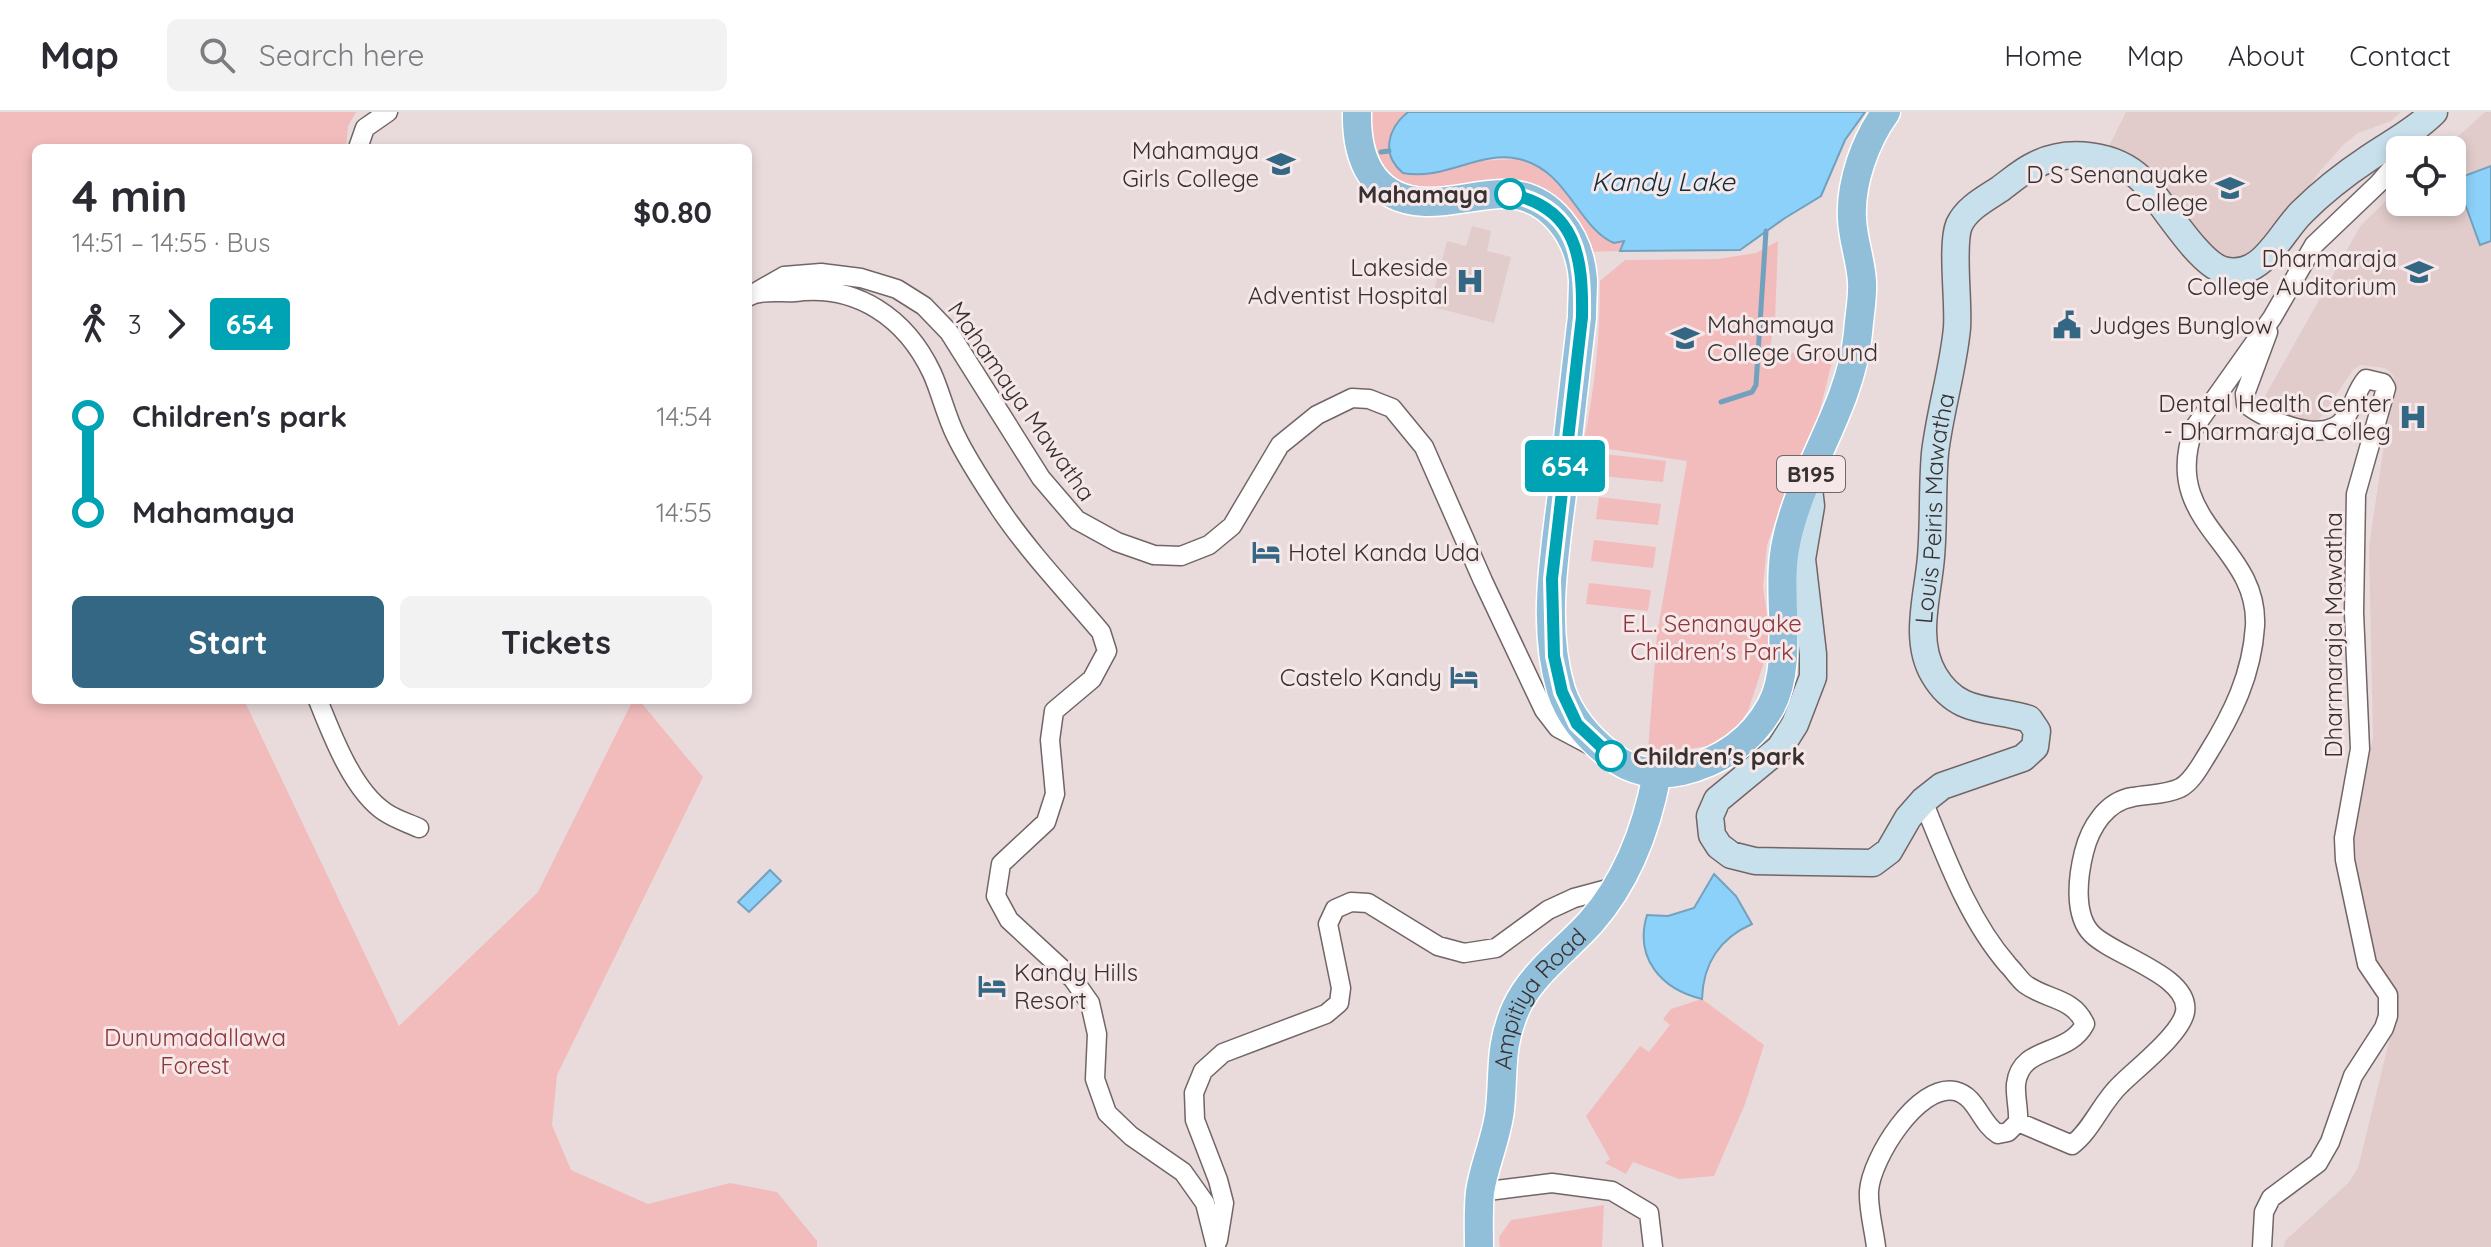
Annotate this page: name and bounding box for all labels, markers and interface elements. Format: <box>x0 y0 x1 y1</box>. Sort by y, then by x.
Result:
search box <box>167 19 727 91</box>
text: Map <box>40 31 119 79</box>
icon: search <box>195 33 239 77</box>
text: Search here <box>259 36 424 74</box>
text: Home <box>2004 38 2083 73</box>
text: Map <box>2127 38 2184 73</box>
text: About <box>2228 38 2305 73</box>
text: Contact <box>2349 38 2451 73</box>
place label: Mahamaya Girls College <box>1122 135 1259 193</box>
map controls <box>2386 136 2466 216</box>
button: locate <box>2386 136 2466 216</box>
school or university icon: Mahamaya Girls College <box>1266 149 1296 179</box>
place label: D S Senanayake College <box>2026 159 2208 217</box>
water label: Kandy Lake <box>1591 165 1736 198</box>
text: 4 min <box>72 168 187 223</box>
school or university icon: D S Senanayake College <box>2215 173 2245 203</box>
place label: Mahamaya <box>1358 179 1488 209</box>
marker: Mahamaya <box>1495 179 1525 209</box>
text: $0.80 <box>633 193 712 231</box>
text: 14:51 – 14:55 · Bus <box>72 226 270 259</box>
place label: Dharmaraja College Auditorium <box>2187 243 2397 301</box>
place label: Lakeside Adventist Hospital <box>1248 252 1448 310</box>
school or university icon: Dharmaraja College Auditorium <box>2404 257 2434 287</box>
hospital icon: Lakeside Adventist Hospital <box>1455 266 1485 296</box>
street label: Mahamaya Mawatha <box>942 295 1102 507</box>
icon: walk <box>72 302 116 346</box>
icon: forward <box>154 302 198 346</box>
text: 654 <box>226 306 274 341</box>
text: 3 <box>128 308 142 341</box>
place label: Mahamaya College Ground <box>1707 309 1878 367</box>
public building icon: Judges Bunglow <box>2052 310 2082 340</box>
place label: Judges Bunglow <box>2089 310 2273 340</box>
school or university icon: Mahamaya College Ground <box>1670 323 1700 353</box>
place label: Dental Health Center - Dharmaraja Colleg <box>2158 388 2391 446</box>
street label: Louis Peiris Mawatha <box>1908 390 1961 625</box>
text: Children's park <box>132 397 347 435</box>
text: 14:54 <box>656 400 712 433</box>
hospital icon: Dental Health Center - Dharmaraja Colleg <box>2398 402 2428 432</box>
line badge: 654 <box>1519 440 1611 492</box>
text: 654 <box>1541 448 1589 483</box>
road number: B195 <box>1777 456 1845 492</box>
text: Mahamaya <box>132 493 295 531</box>
text: 14:55 <box>656 496 712 529</box>
street label: Dharmaraja Mawatha <box>2318 512 2348 758</box>
hotel icon: Hotel Kanda Uda <box>1251 537 1281 567</box>
place label: Hotel Kanda Uda <box>1288 537 1480 567</box>
button: Start <box>72 596 384 688</box>
button: Tickets <box>400 596 712 688</box>
park label: E.L. Senanayake Children's Park <box>1622 608 1802 666</box>
place label: Castelo Kandy <box>1280 662 1442 692</box>
hotel icon: Castelo Kandy <box>1449 662 1479 692</box>
marker: Children's park <box>1596 741 1626 771</box>
place label: Children's park <box>1633 741 1805 771</box>
street label: Ampitiya Road <box>1487 921 1592 1071</box>
place label: Kandy Hills Resort <box>1014 957 1138 1015</box>
hotel icon: Kandy Hills Resort <box>977 971 1007 1001</box>
park label: Dunumadallawa Forest <box>104 1022 286 1080</box>

